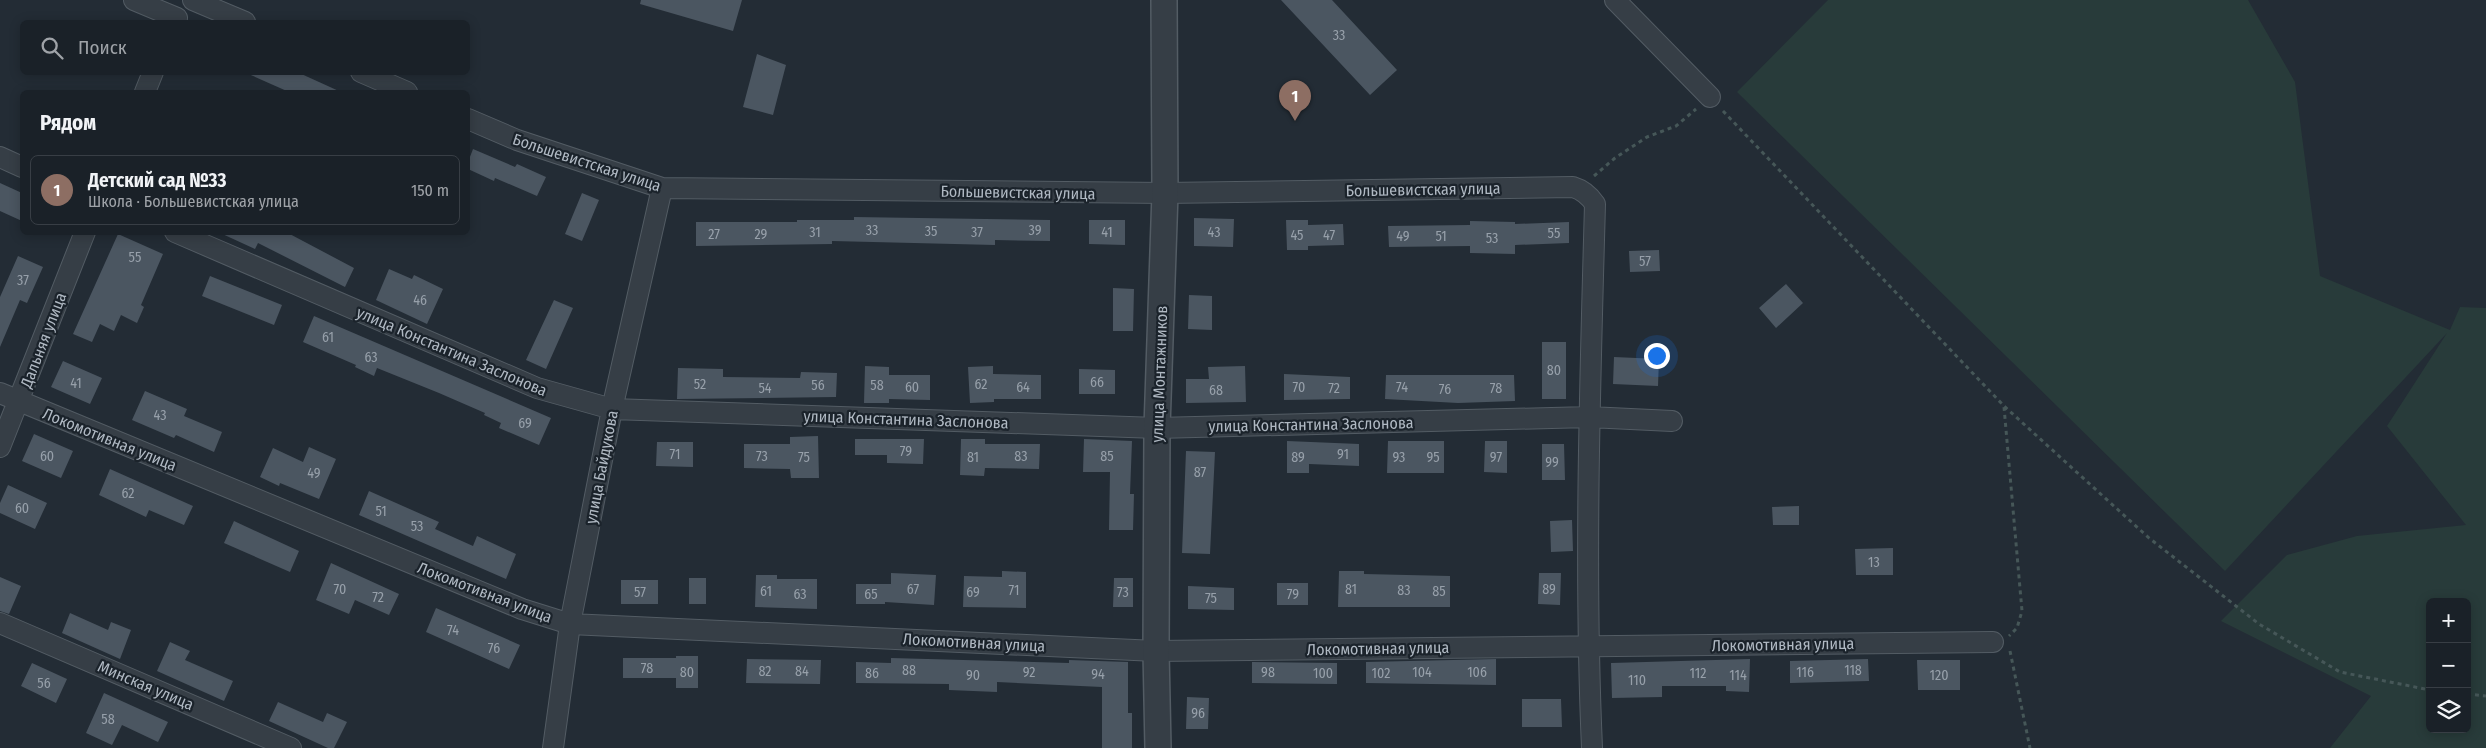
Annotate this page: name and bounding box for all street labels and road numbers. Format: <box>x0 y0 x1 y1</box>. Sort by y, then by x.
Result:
street label: Большевистская улица <box>510 129 664 195</box>
street label: Большевистская улица <box>1345 179 1501 200</box>
street label: Большевистская улица <box>940 182 1096 203</box>
street label: Дальняя улица <box>16 290 70 391</box>
street label: улица Константина Заслонова <box>354 303 550 400</box>
street label: улица Монтажников <box>1148 305 1171 443</box>
street label: Локомотивная улица <box>40 404 180 475</box>
street label: улица Константина Заслонова <box>803 406 1009 433</box>
street label: улица Байдукова <box>581 409 622 526</box>
street label: улица Константина Заслонова <box>1208 413 1414 436</box>
street label: Локомотивная улица <box>415 558 555 627</box>
street label: Локомотивная улица <box>902 629 1046 656</box>
street label: Локомотивная улица <box>1712 634 1855 655</box>
street label: Локомотивная улица <box>1307 638 1450 659</box>
street label: Минская улица <box>95 657 197 714</box>

